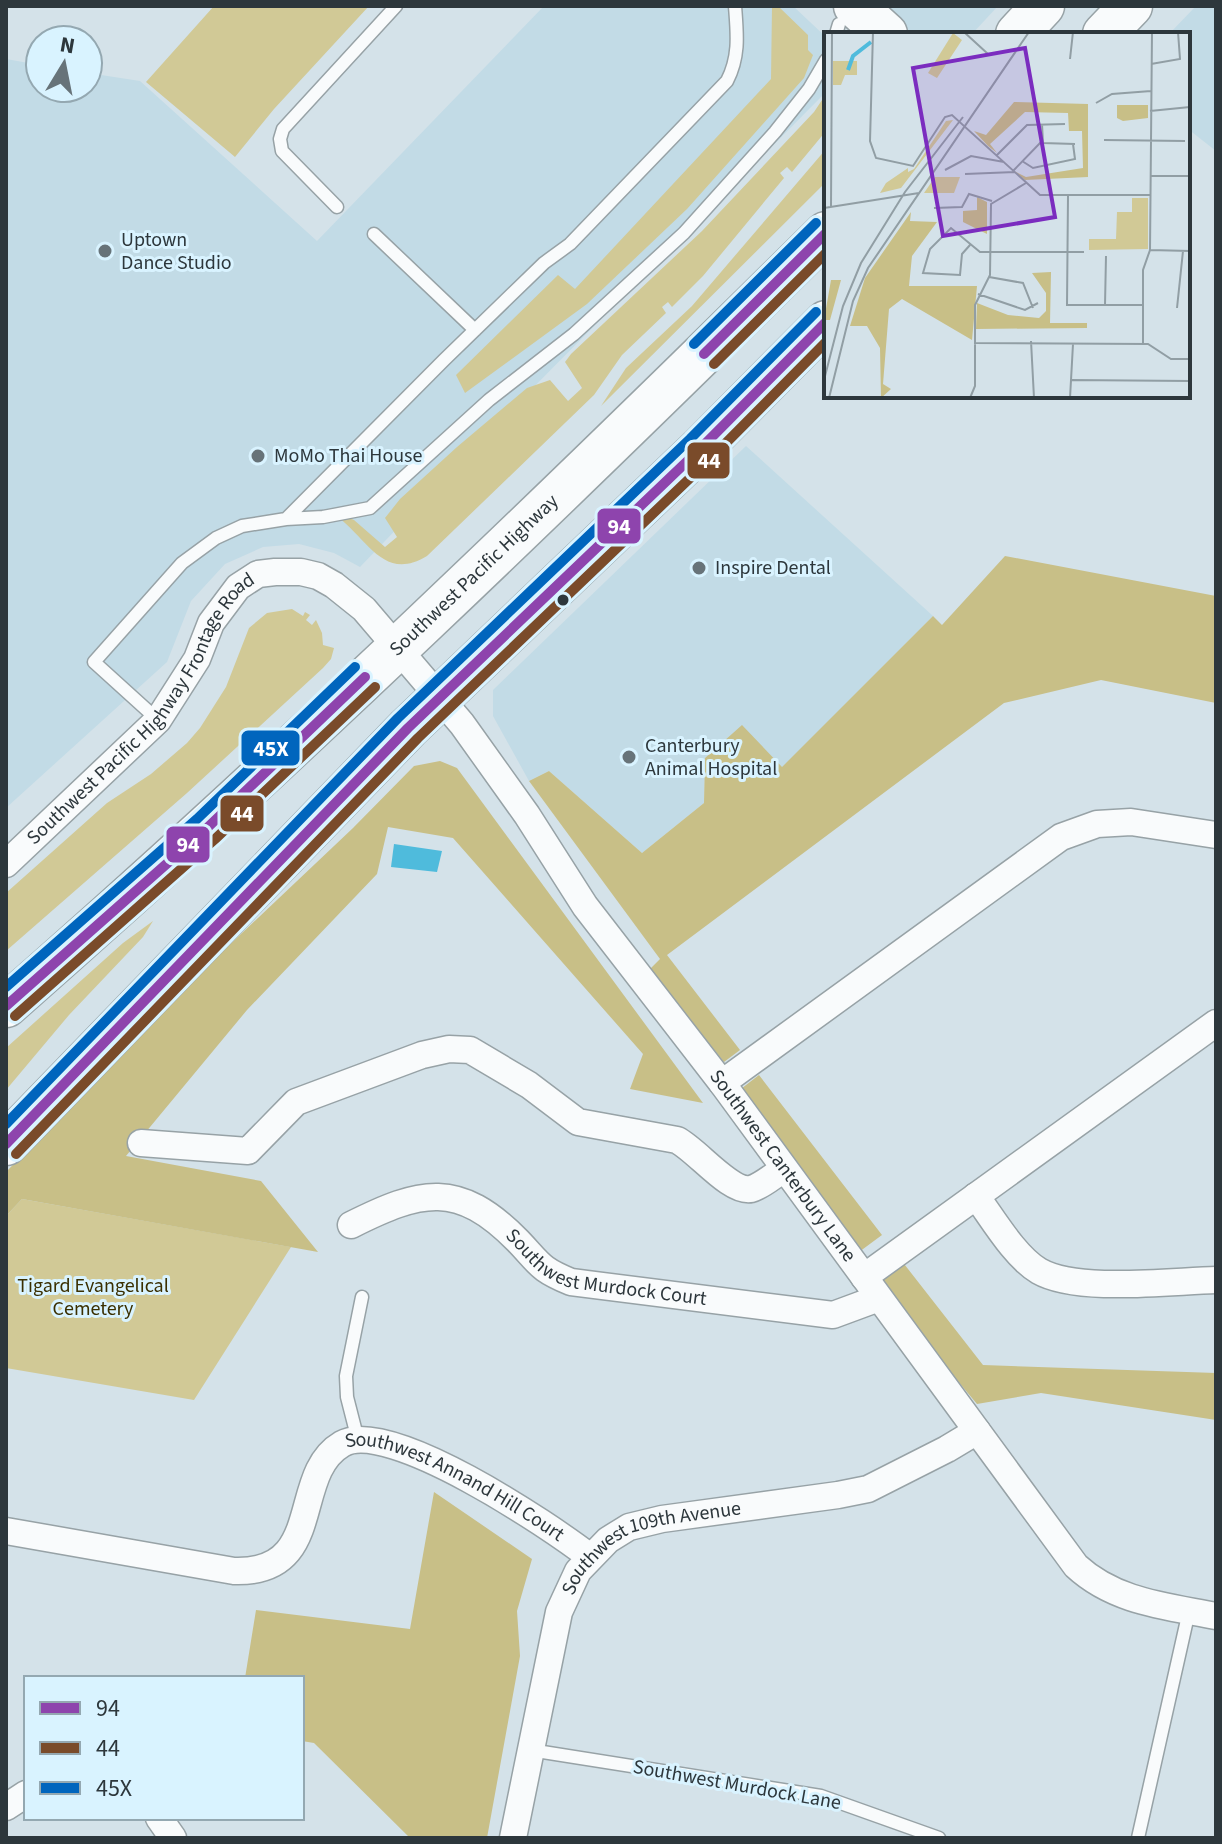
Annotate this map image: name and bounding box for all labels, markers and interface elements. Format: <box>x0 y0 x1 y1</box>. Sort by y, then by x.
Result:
north arrow <box>24 24 104 104</box>
text: N <box>57 28 77 62</box>
inset map <box>824 32 1190 398</box>
place label: Uptown Dance Studio <box>121 226 232 277</box>
marker: Uptown Dance Studio <box>96 242 114 260</box>
line badge: 44 <box>686 441 731 480</box>
place label: MoMo Thai House <box>274 442 422 470</box>
text: 44 <box>697 445 721 477</box>
marker: MoMo Thai House <box>249 447 267 465</box>
street label: Southwest Pacific Highway <box>383 487 565 663</box>
line badge: 94 <box>596 507 642 545</box>
text: 94 <box>607 511 631 543</box>
place label: Inspire Dental <box>715 554 831 582</box>
marker: Inspire Dental <box>690 559 708 577</box>
street label: Southwest Pacific Highway Frontage Road <box>21 566 260 851</box>
unlabelled marker <box>555 592 571 608</box>
line badge: 45X <box>240 729 301 767</box>
place label: Canterbury Animal Hospital <box>645 732 777 783</box>
text: 45X <box>253 733 289 765</box>
marker: Canterbury Animal Hospital <box>620 748 638 766</box>
line badge: 44 <box>219 794 265 833</box>
text: 44 <box>230 798 254 830</box>
line badge: 94 <box>165 825 211 864</box>
text: 94 <box>176 829 200 861</box>
street label: Southwest Canterbury Lane <box>703 1064 863 1268</box>
street label: Southwest Murdock Court <box>499 1222 709 1313</box>
park label: Tigard Evangelical Cemetery <box>17 1272 169 1323</box>
street label: Southwest Annand Hill Court <box>342 1426 570 1548</box>
street label: Southwest 109th Avenue <box>555 1494 743 1600</box>
legend <box>24 1676 304 1820</box>
text: 94 <box>96 1691 120 1726</box>
text: 44 <box>96 1731 120 1766</box>
street label: Southwest Murdock Lane <box>631 1753 843 1817</box>
text: 45X <box>96 1771 132 1806</box>

